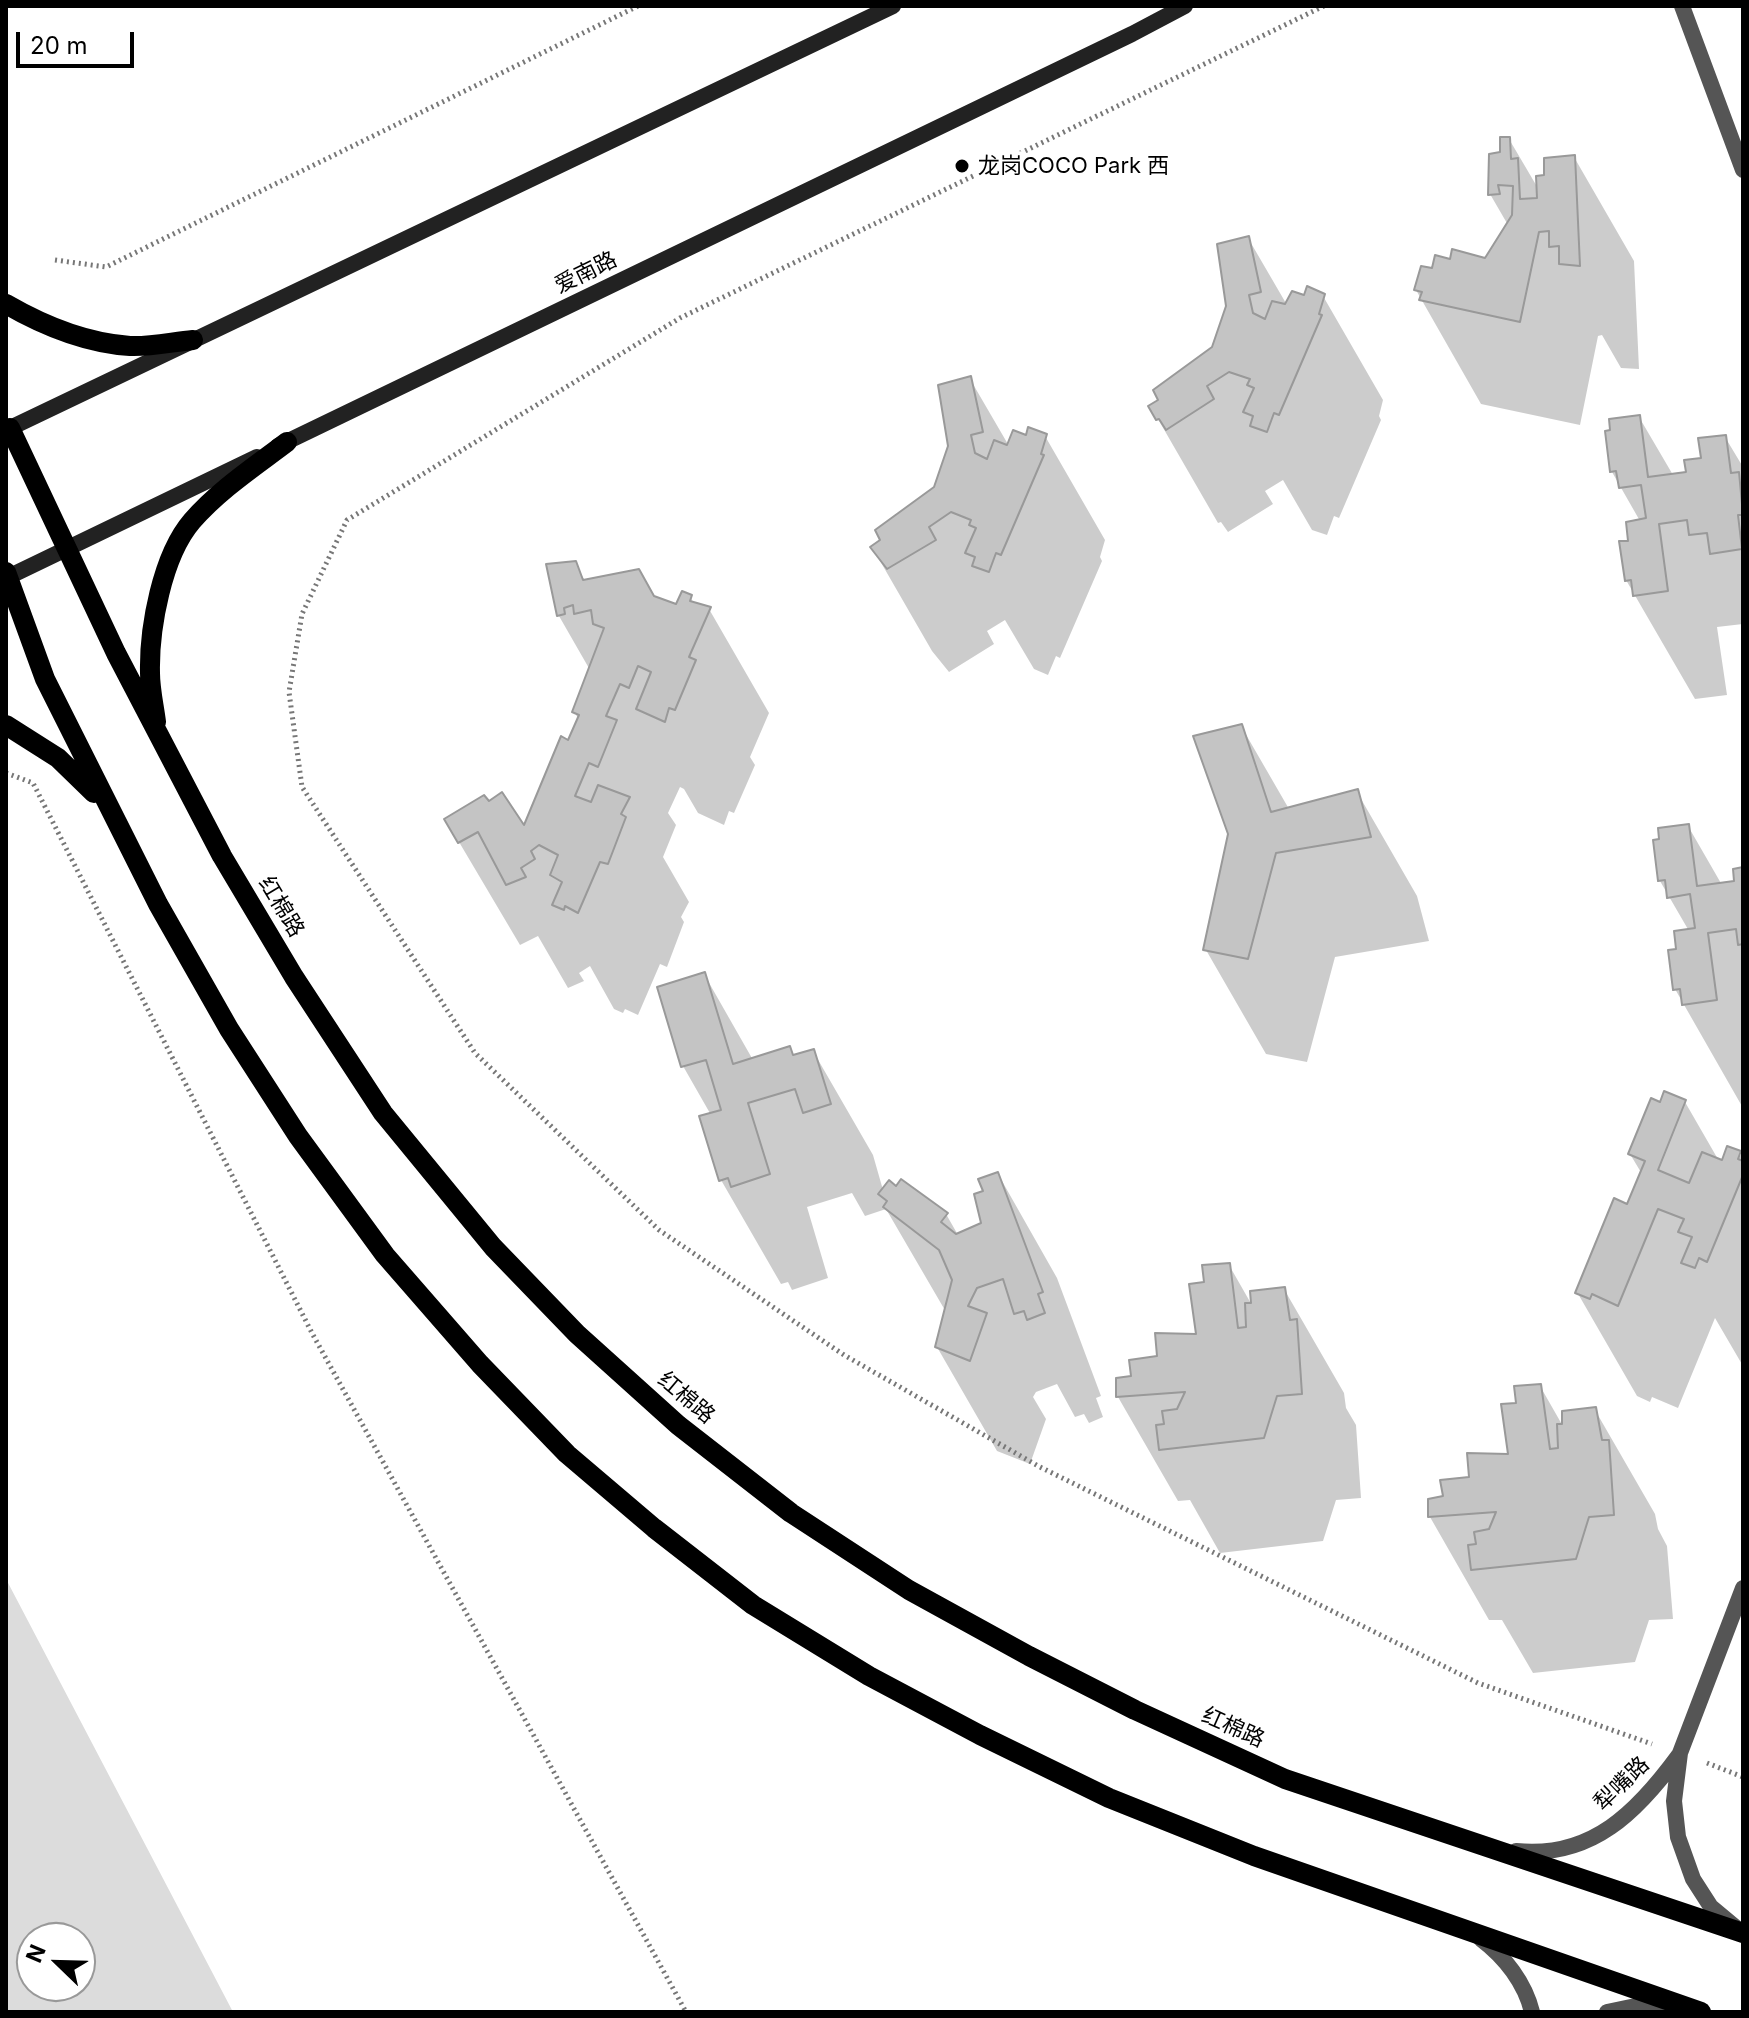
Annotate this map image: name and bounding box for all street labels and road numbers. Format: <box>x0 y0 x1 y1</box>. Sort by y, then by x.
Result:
street label: 爱南路 <box>551 247 621 299</box>
street label: 红棉路 <box>253 872 309 942</box>
street label: 红棉路 <box>652 1367 720 1429</box>
street label: 红棉路 <box>1197 1703 1269 1753</box>
street label: 犁嘴路 <box>1589 1752 1655 1816</box>

